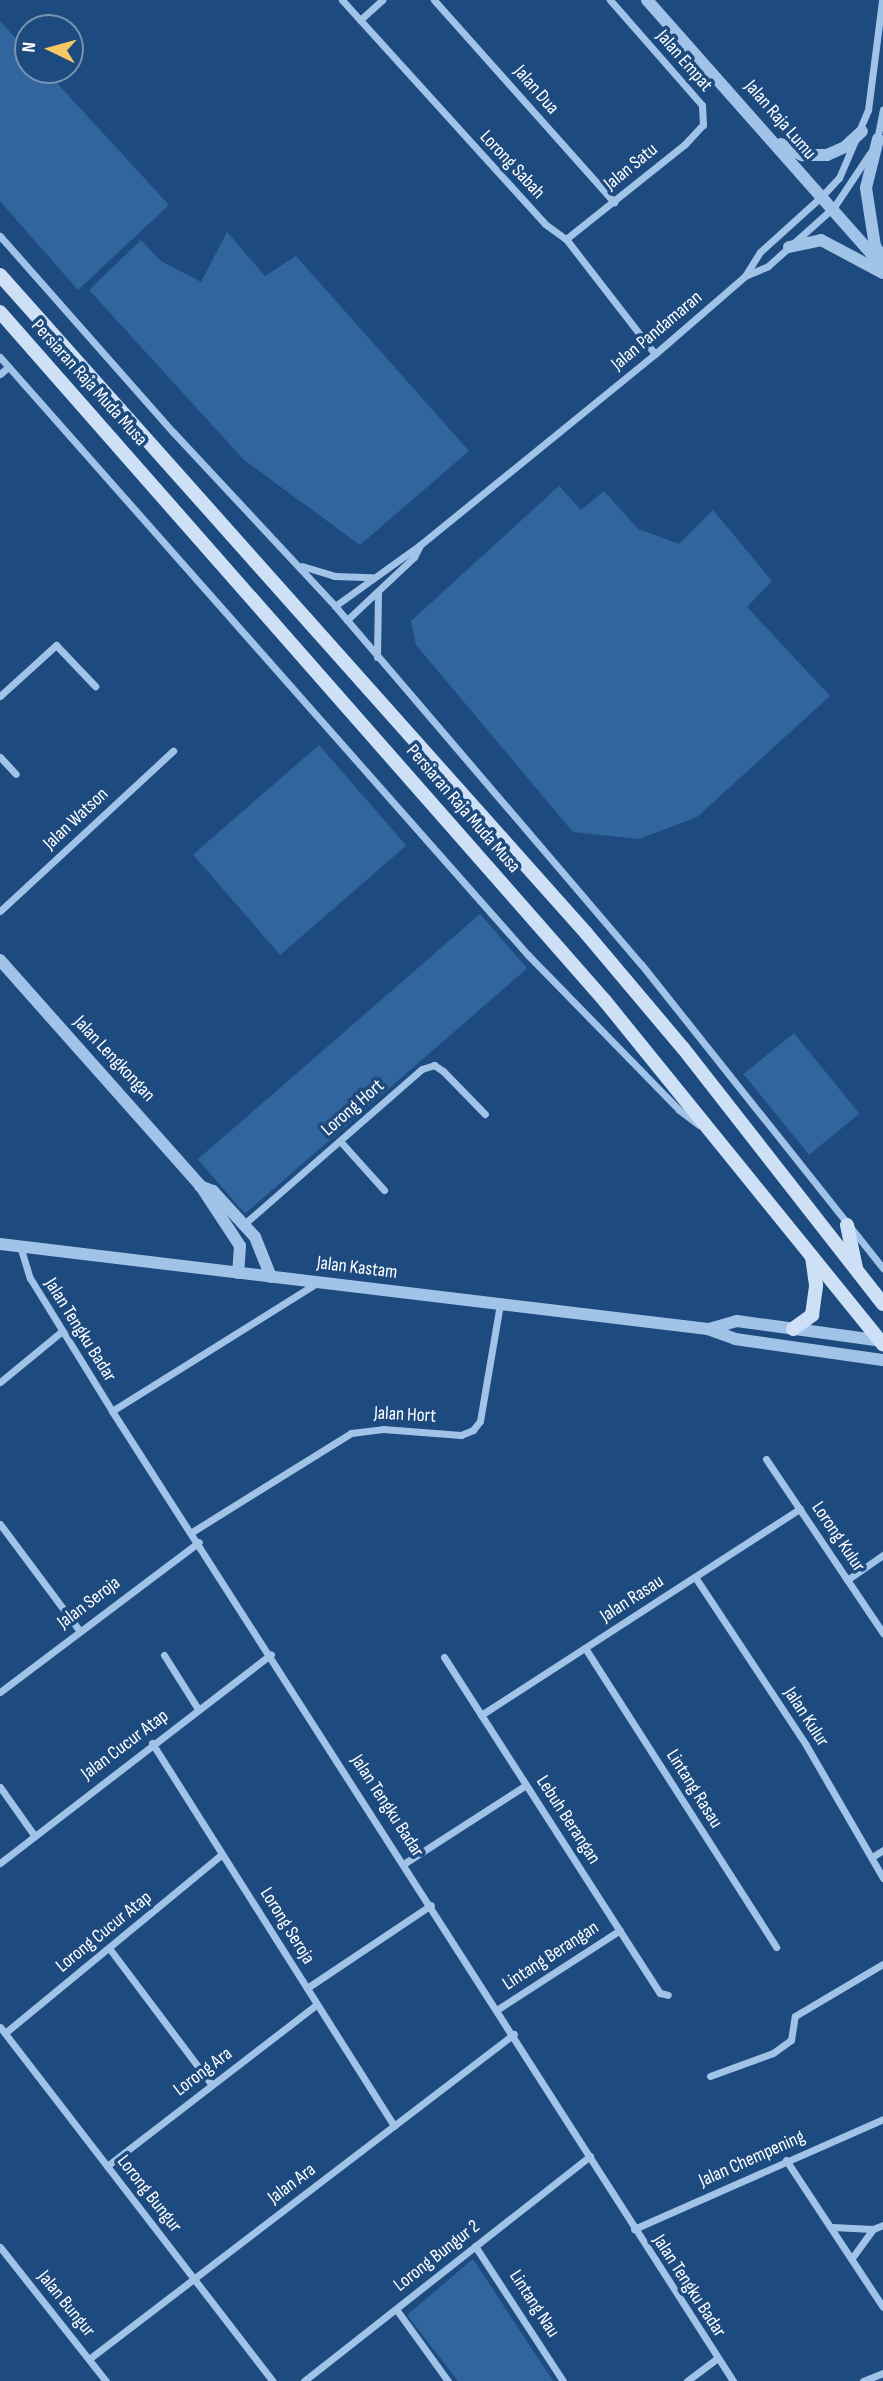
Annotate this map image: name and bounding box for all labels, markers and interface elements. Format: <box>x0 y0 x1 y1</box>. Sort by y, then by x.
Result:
north arrow <box>14 14 84 84</box>
street label: Jalan Empat <box>651 26 717 96</box>
text: N <box>18 41 41 53</box>
street label: Jalan Dua <box>508 61 564 119</box>
street label: Jalan Raja Lumu <box>739 76 821 164</box>
street label: Lorong Sabah <box>475 126 549 204</box>
street label: Jalan Satu <box>600 139 662 195</box>
street label: Jalan Pandamaran <box>607 286 707 376</box>
street label: Persiaran Raja Muda Musa <box>26 315 152 451</box>
street label: Persiaran Raja Muda Musa <box>401 740 525 878</box>
street label: Jalan Watson <box>39 783 113 855</box>
street label: Jalan Lengkongan <box>68 1011 160 1107</box>
street label: Lorong Hort <box>317 1075 389 1141</box>
street label: Jalan Kastam <box>315 1252 399 1284</box>
street label: Jalan Tengku Badar <box>39 1274 121 1386</box>
street label: Jalan Hort <box>373 1402 437 1428</box>
street label: Lorong Kulur <box>806 1498 870 1576</box>
street label: Jalan Rasau <box>596 1570 668 1628</box>
street label: Jalan Seroja <box>53 1572 125 1634</box>
street label: Jalan Kulur <box>778 1683 834 1751</box>
street label: Jalan Cucur Atap <box>77 1705 173 1785</box>
street label: Lintang Rasau <box>661 1745 727 1833</box>
street label: Jalan Tengku Badar <box>345 1750 429 1862</box>
street label: Lebuh Berangan <box>531 1771 605 1869</box>
street label: Lorong Seroja <box>255 1883 319 1969</box>
street label: Lorong Cucur Atap <box>52 1886 156 1978</box>
street label: Lintang Berangan <box>499 1916 603 1996</box>
street label: Lorong Ara <box>169 2043 237 2101</box>
street label: Jalan Chempening <box>696 2126 808 2192</box>
street label: Lorong Bungur <box>112 2151 186 2237</box>
street label: Jalan Ara <box>264 2159 320 2209</box>
street label: Lorong Bungur 2 <box>389 2215 485 2297</box>
street label: Jalan Tengku Badar <box>647 2230 731 2342</box>
street label: Jalan Bungur <box>32 2266 100 2342</box>
street label: Lintang Nau <box>504 2266 564 2342</box>

